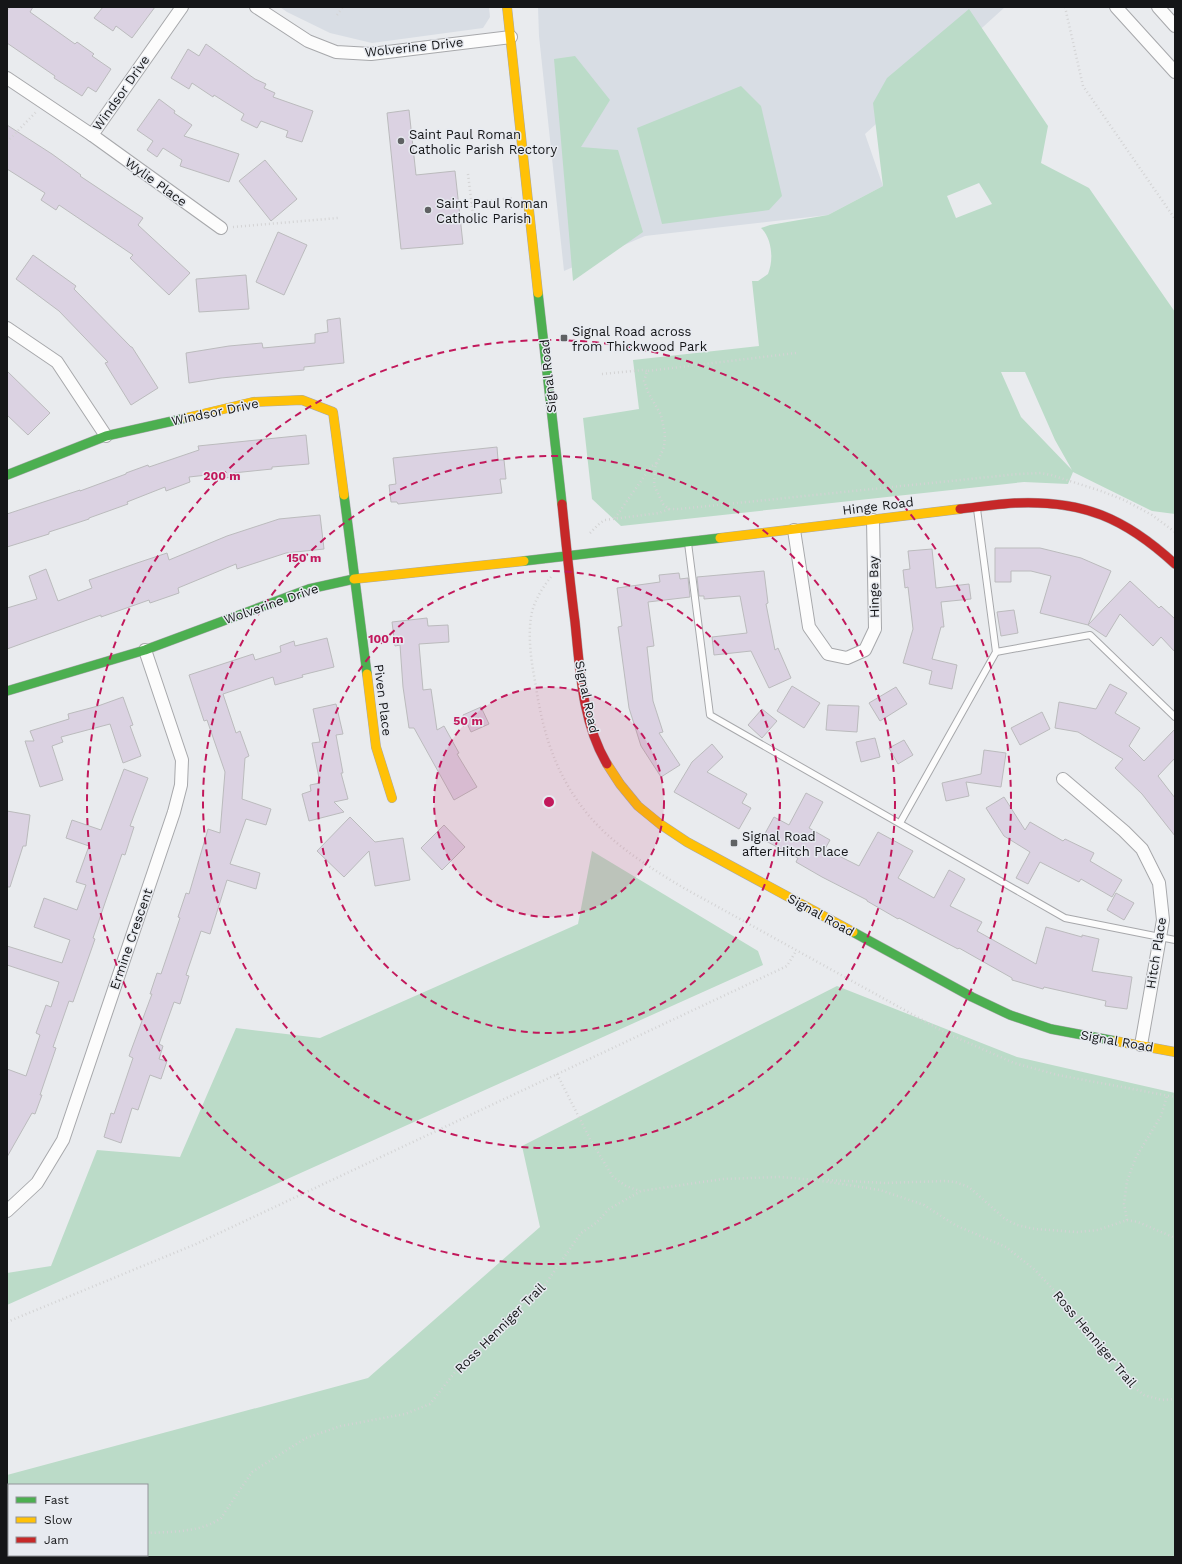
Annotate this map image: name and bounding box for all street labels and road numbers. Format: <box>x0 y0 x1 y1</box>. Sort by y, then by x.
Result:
street label: Wolverine Drive <box>364 34 464 60</box>
street label: Windsor Drive <box>89 52 153 134</box>
street label: Wylie Place <box>122 155 190 209</box>
street label: Signal Road <box>537 339 559 413</box>
street label: Windsor Drive <box>170 395 260 429</box>
street label: Hinge Road <box>842 494 914 518</box>
street label: Hinge Bay <box>866 556 882 618</box>
street label: Wolverine Drive <box>222 581 320 627</box>
street label: Signal Road <box>572 659 602 735</box>
street label: Piven Place <box>371 663 395 737</box>
street label: Ermine Crescent <box>107 886 156 992</box>
street label: Signal Road <box>785 891 857 939</box>
street label: Hitch Place <box>1143 916 1169 990</box>
street label: Signal Road <box>1079 1027 1155 1055</box>
street label: Ross Henniger Trail <box>452 1280 548 1376</box>
street label: Ross Henniger Trail <box>1050 1288 1140 1390</box>

